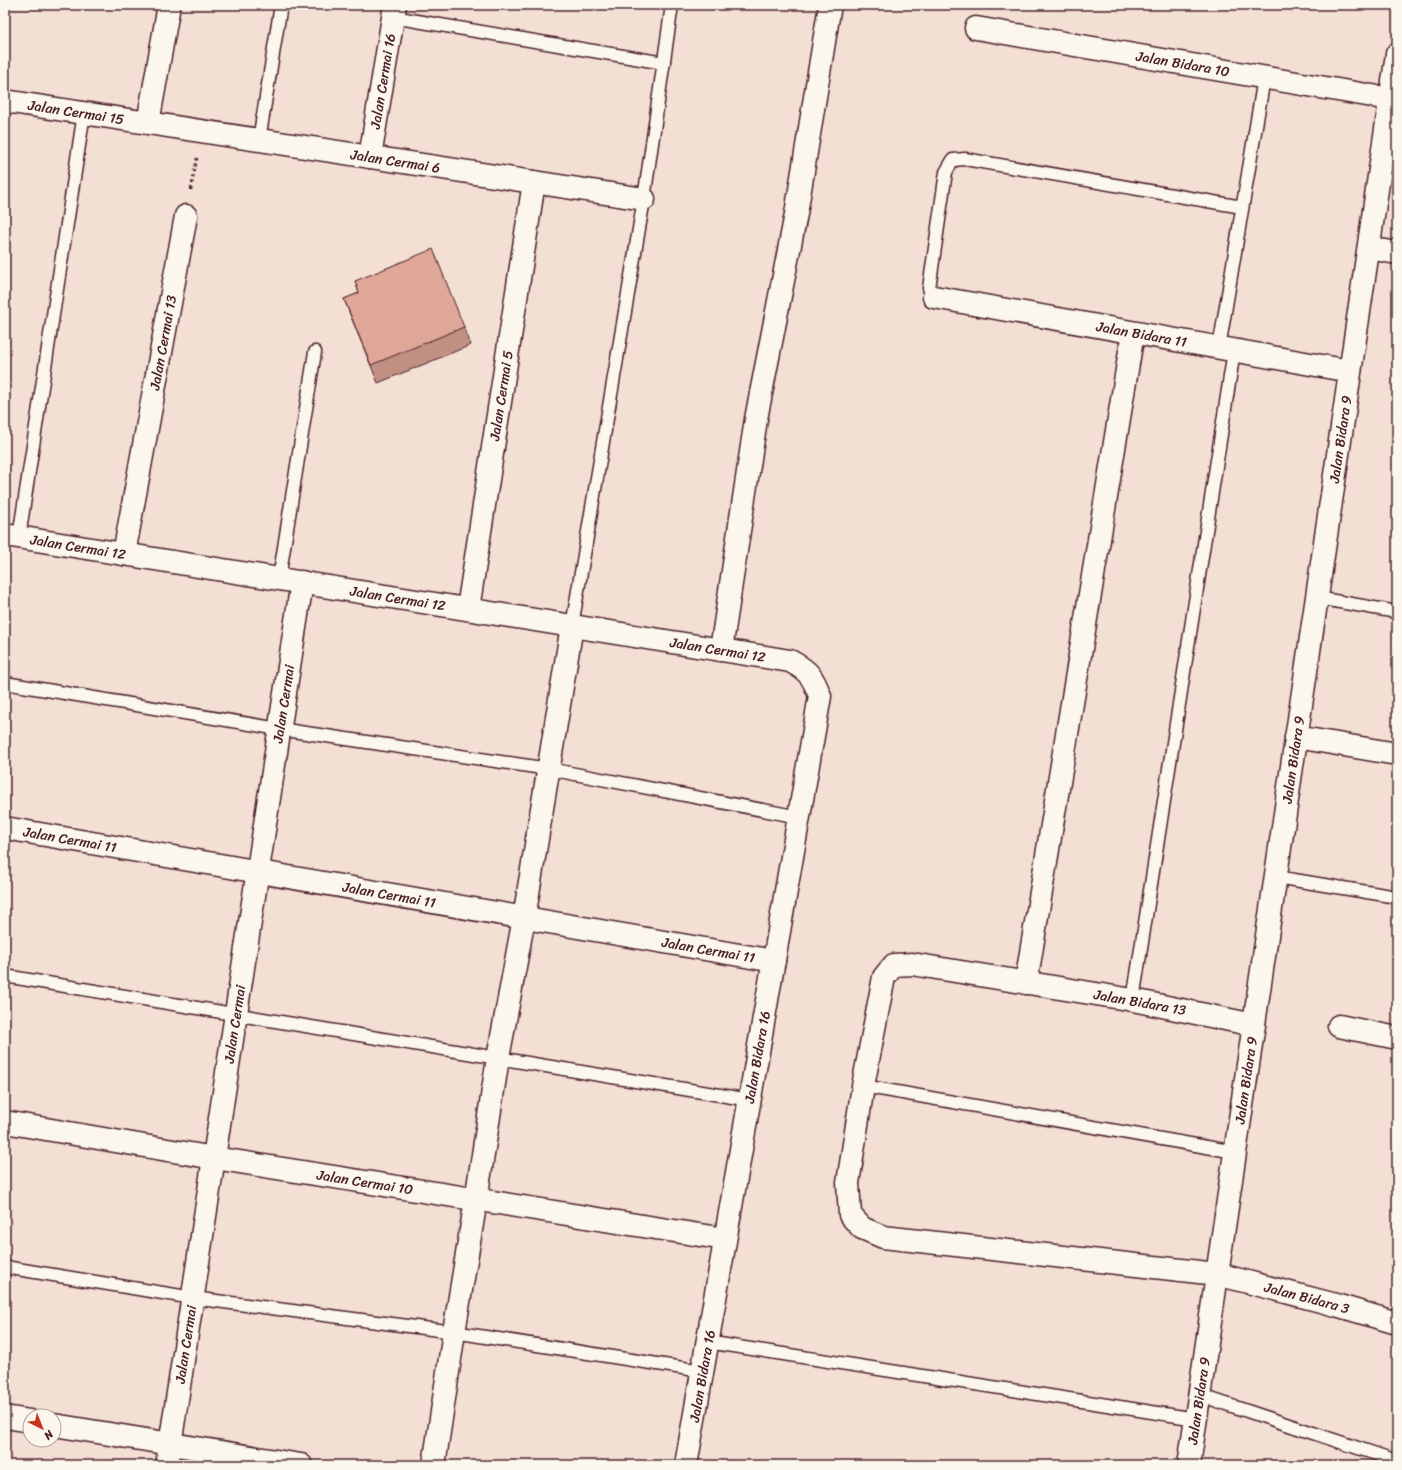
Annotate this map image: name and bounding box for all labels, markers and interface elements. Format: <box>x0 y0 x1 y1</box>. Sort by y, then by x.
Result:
street label: Jalan Cermai 16 <box>363 31 403 132</box>
street label: Jalan Bidara 10 <box>1133 44 1232 84</box>
street label: Jalan Cermai 15 <box>25 93 126 132</box>
street label: Jalan Cermai 6 <box>348 142 442 181</box>
street label: Jalan Cermai 13 <box>142 293 184 393</box>
street label: Jalan Bidara 11 <box>1093 314 1189 355</box>
street label: Jalan Cermai 5 <box>482 348 521 443</box>
street label: Jalan Bidara 9 <box>1322 393 1360 486</box>
street label: Jalan Cermai 12 <box>27 527 128 567</box>
street label: Jalan Cermai 12 <box>347 578 448 619</box>
street label: Jalan Cermai 12 <box>667 630 767 670</box>
street label: Jalan Cermai <box>265 662 302 746</box>
street label: Jalan Bidara 9 <box>1275 714 1312 806</box>
street label: Jalan Cermai 11 <box>20 819 119 860</box>
street label: Jalan Cermai 11 <box>340 874 438 915</box>
street label: Jalan Cermai 11 <box>659 930 757 971</box>
street label: Jalan Cermai <box>216 982 253 1066</box>
street label: Jalan Bidara 13 <box>1091 982 1188 1023</box>
street label: Jalan Bidara 16 <box>737 1009 778 1106</box>
street label: Jalan Bidara 9 <box>1227 1034 1265 1127</box>
street label: Jalan Cermai 10 <box>314 1162 415 1202</box>
street label: Jalan Bidara 3 <box>1261 1275 1353 1321</box>
street label: Jalan Cermai <box>167 1303 204 1386</box>
street label: Jalan Bidara 16 <box>682 1328 723 1425</box>
street label: Jalan Bidara 9 <box>1180 1355 1218 1447</box>
north arrow <box>22 1408 62 1448</box>
text: N <box>39 1425 58 1445</box>

